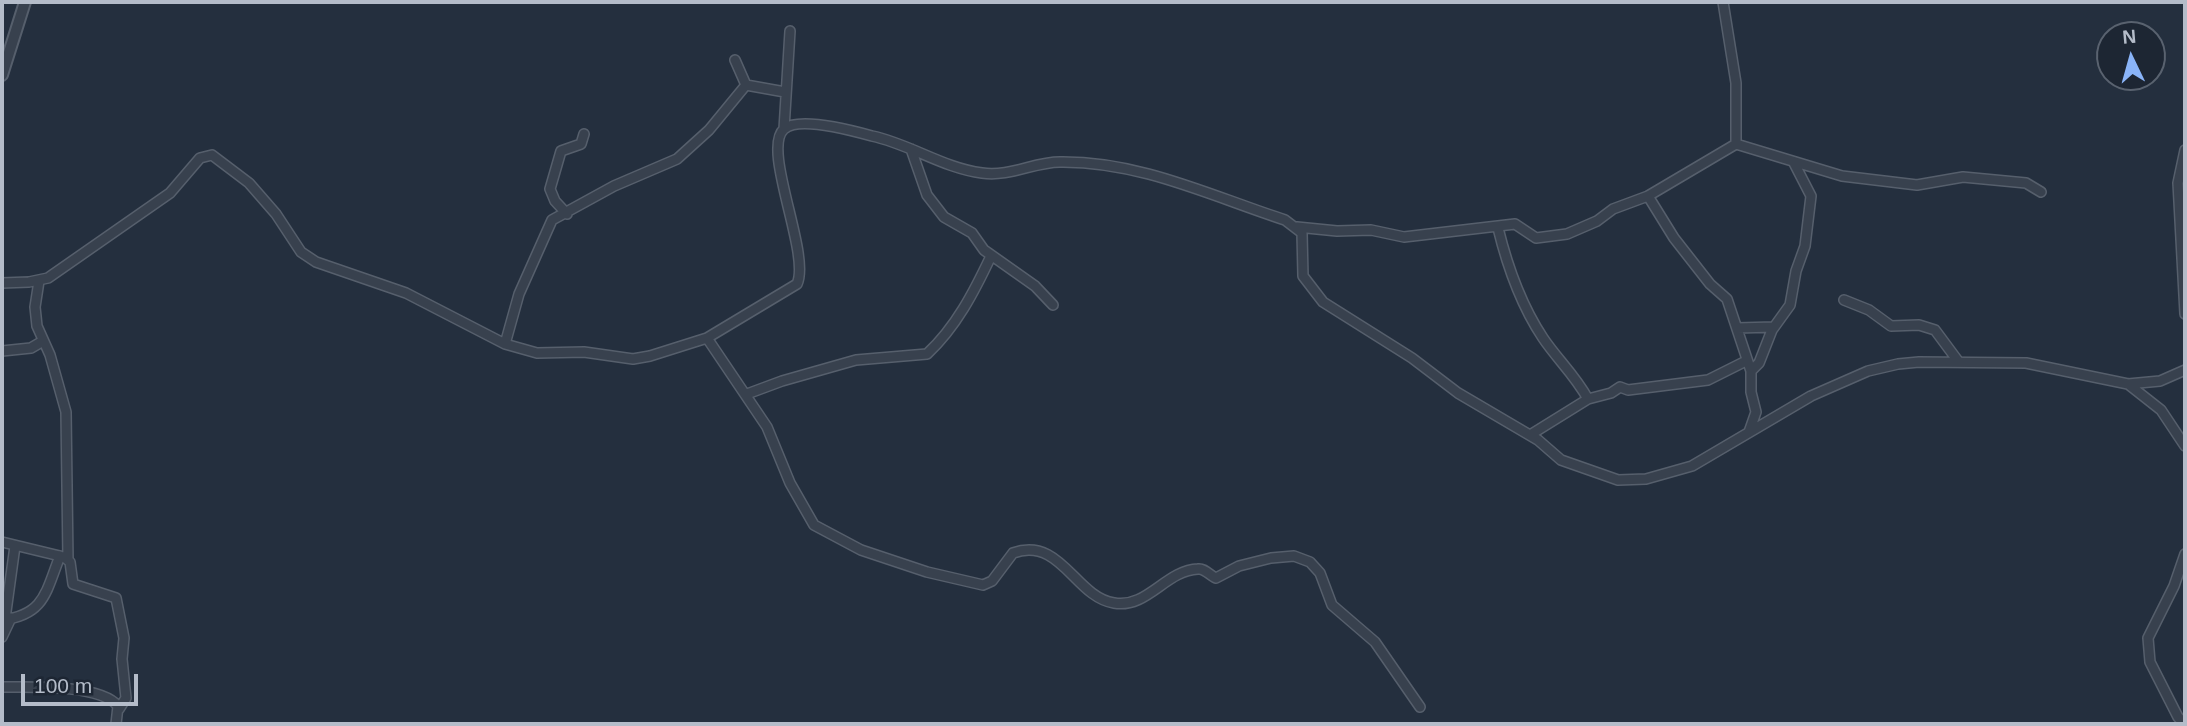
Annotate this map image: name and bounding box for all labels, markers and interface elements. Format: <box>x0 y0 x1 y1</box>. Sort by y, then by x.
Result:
north arrow <box>2096 21 2166 91</box>
text: N <box>2122 26 2137 48</box>
scale bar <box>24 660 142 704</box>
text: 100 m <box>34 674 92 697</box>

